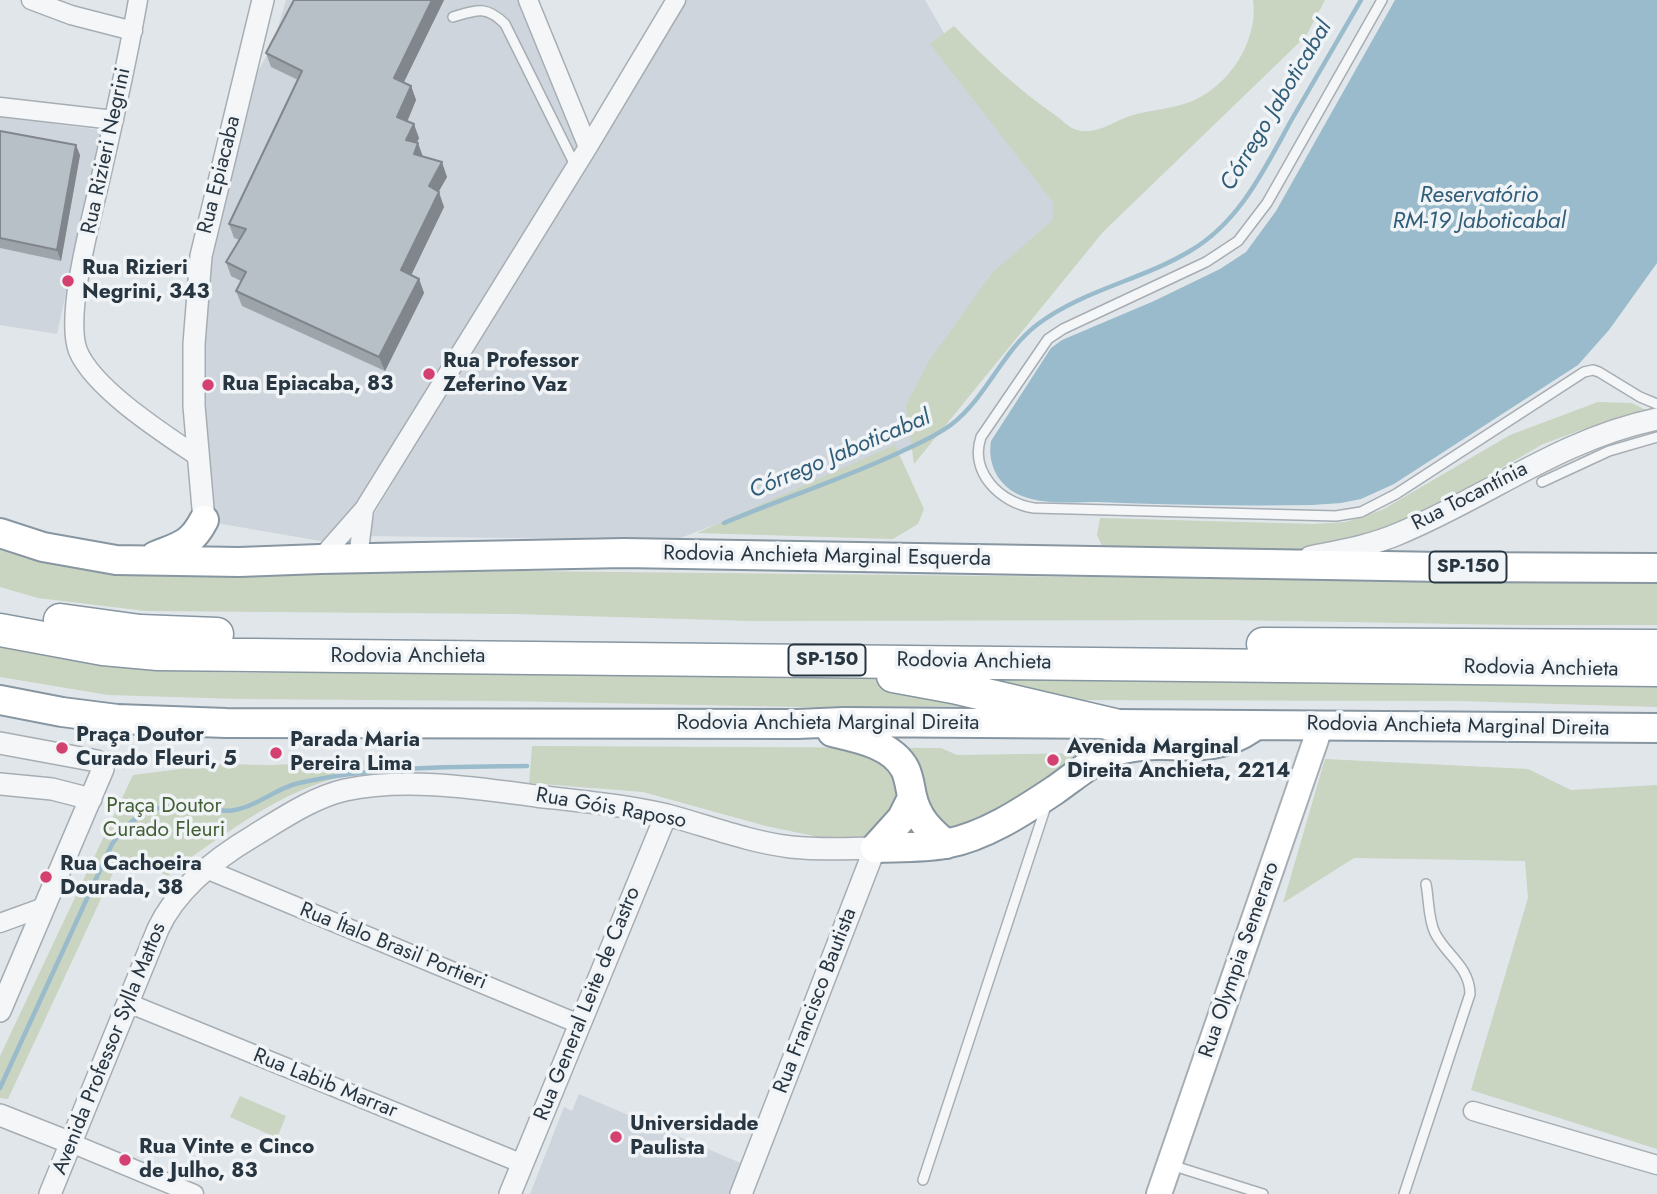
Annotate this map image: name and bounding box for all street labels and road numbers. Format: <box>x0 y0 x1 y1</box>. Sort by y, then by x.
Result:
street label: Rua Rizieri Negrini <box>77 65 137 237</box>
street label: Rua Epiacaba <box>193 114 247 236</box>
street label: Rua Tocantínia <box>1408 457 1532 537</box>
street label: Rodovia Anchieta Marginal Esquerda <box>663 542 991 572</box>
road number: SP-150 <box>1430 552 1506 582</box>
street label: Rodovia Anchieta <box>331 644 485 670</box>
road number: SP-150 <box>788 645 866 676</box>
street label: Rodovia Anchieta <box>896 648 1052 676</box>
street label: Rodovia Anchieta <box>1463 655 1619 683</box>
street label: Rodovia Anchieta Marginal Direita <box>677 711 979 737</box>
street label: Rodovia Anchieta Marginal Direita <box>1306 712 1610 742</box>
street label: Rua Góis Raposo <box>534 783 688 835</box>
street label: Rua Olympia Semeraro <box>1195 859 1285 1061</box>
street label: Rua General Leite de Castro <box>530 883 646 1125</box>
street label: Rua Ítalo Brasil Portieri <box>296 898 490 996</box>
street label: Rua Francisco Bautista <box>769 905 863 1097</box>
street label: Avenida Professor Sylla Mattos <box>48 919 172 1179</box>
street label: Rua Labib Marrar <box>249 1044 401 1124</box>

